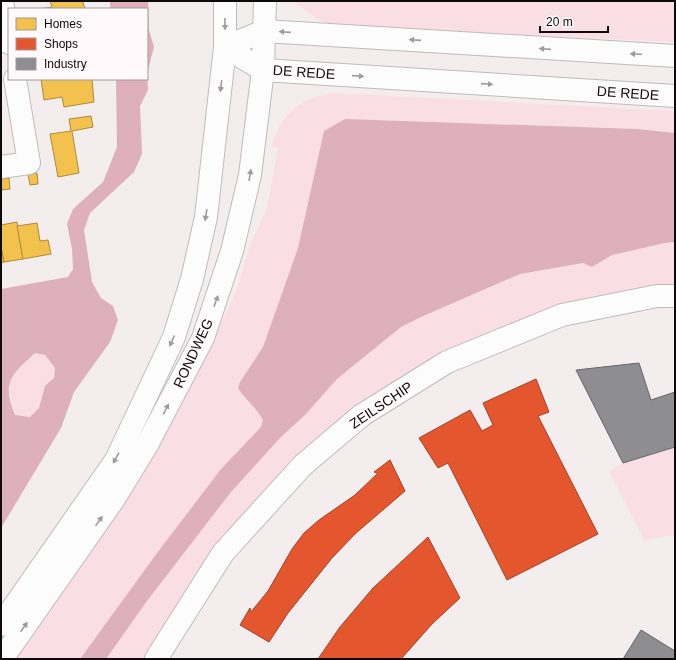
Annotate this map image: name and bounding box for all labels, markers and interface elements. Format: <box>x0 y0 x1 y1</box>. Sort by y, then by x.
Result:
legend <box>8 8 148 80</box>
scale bar <box>540 8 608 34</box>
text: 20 m <box>546 15 573 29</box>
text: Homes <box>44 17 82 31</box>
one-way arrow <box>222 18 228 31</box>
one-way arrow <box>279 29 291 36</box>
text: Shops <box>44 37 78 51</box>
one-way arrow <box>409 37 421 44</box>
one-way arrow <box>539 45 551 52</box>
one-way arrow <box>630 50 642 57</box>
text: Industry <box>44 57 87 71</box>
street label: DE REDE <box>272 62 336 82</box>
one-way arrow <box>352 72 364 79</box>
one-way arrow <box>218 80 224 92</box>
one-way arrow <box>481 81 493 88</box>
street label: DE REDE <box>596 83 660 103</box>
one-way arrow <box>247 169 253 182</box>
one-way arrow <box>203 209 209 221</box>
one-way arrow <box>214 295 220 307</box>
street label: RONDWEG <box>170 316 216 390</box>
one-way arrow <box>169 335 175 346</box>
street label: ZEILSCHIP <box>347 378 415 432</box>
one-way arrow <box>163 404 169 415</box>
one-way arrow <box>113 452 120 464</box>
one-way arrow <box>95 515 103 526</box>
one-way arrow <box>20 622 28 632</box>

